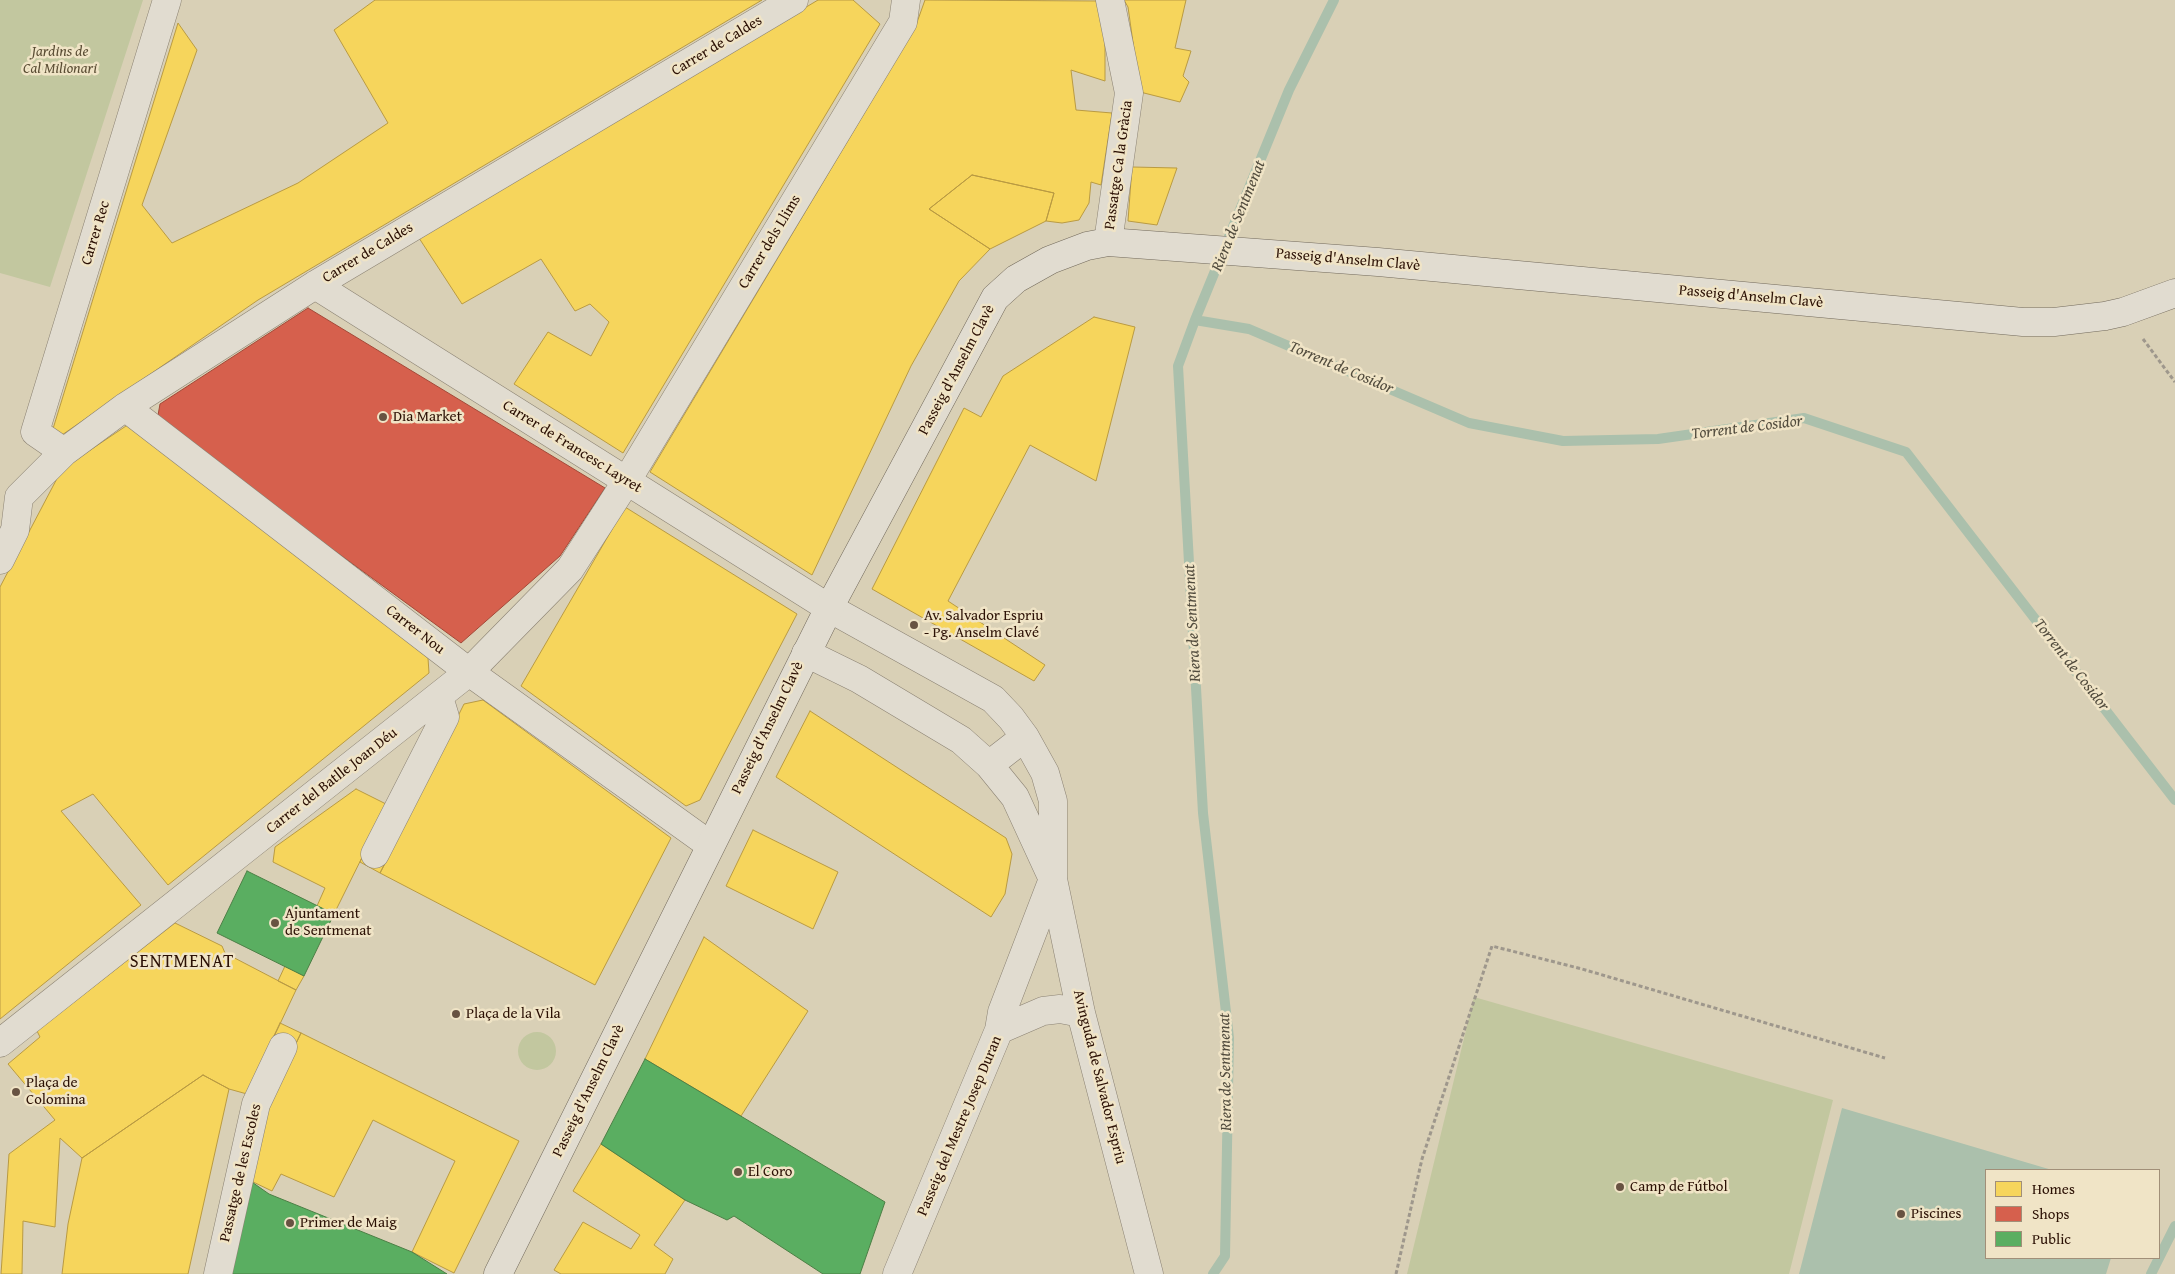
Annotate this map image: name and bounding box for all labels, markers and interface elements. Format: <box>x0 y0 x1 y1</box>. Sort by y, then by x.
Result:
street label: Carrer de Caldes <box>668 12 766 80</box>
park label: Jardins de Cal Milionari <box>23 43 97 78</box>
street label: Passatge Ca la Gràcia <box>1101 99 1137 231</box>
water label: Riera de Sentmenat <box>1208 158 1270 274</box>
street label: Carrer dels Llims <box>735 192 805 292</box>
street label: Carrer Rec <box>78 199 114 267</box>
street label: Carrer de Caldes <box>319 219 417 287</box>
street label: Passeig d'Anselm Clavè <box>1275 245 1421 275</box>
street label: Passeig d'Anselm Clavè <box>1678 282 1824 312</box>
street label: Passeig d'Anselm Clavè <box>915 302 999 438</box>
water label: Torrent de Cosidor <box>1286 337 1396 399</box>
street label: Carrer de Francesc Layret <box>499 397 645 497</box>
place label: Dia Market <box>393 408 462 426</box>
marker: Dia Market <box>377 411 389 423</box>
water label: Torrent de Cosidor <box>1690 412 1804 444</box>
water label: Riera de Sentmenat <box>1180 564 1206 682</box>
street label: Carrer Nou <box>382 602 448 658</box>
place label: Av. Salvador Espriu - Pg. Anselm Clavé <box>924 607 1043 642</box>
water label: Torrent de Cosidor <box>2029 615 2113 715</box>
marker: Av. Salvador Espriu - Pg. Anselm Clavé <box>908 619 920 631</box>
street label: Passeig d'Anselm Clavè <box>728 659 808 797</box>
street label: Carrer del Batlle Joan Déu <box>263 724 401 838</box>
place label: Ajuntament de Sentmenat <box>285 905 372 940</box>
marker: Ajuntament de Sentmenat <box>269 917 281 929</box>
district label: SENTMENAT <box>129 951 235 973</box>
street label: Avinguda de Salvador Espriu <box>1069 988 1129 1166</box>
place label: Plaça de la Vila <box>466 1005 561 1023</box>
marker: Plaça de la Vila <box>450 1008 462 1020</box>
water label: Riera de Sentmenat <box>1215 1013 1237 1131</box>
street label: Passeig d'Anselm Clavè <box>549 1022 629 1160</box>
street label: Passeig del Mestre Josep Duran <box>914 1033 1006 1219</box>
place label: Plaça de Colomina <box>26 1074 86 1109</box>
marker: Plaça de Colomina <box>10 1086 22 1098</box>
street label: Passatge de les Escoles <box>216 1102 266 1244</box>
place label: El Coro <box>748 1163 793 1181</box>
marker: El Coro <box>732 1166 744 1178</box>
legend <box>1985 1169 2160 1259</box>
place label: Camp de Fútbol <box>1630 1178 1728 1196</box>
text: Homes <box>2032 1178 2075 1199</box>
marker: Camp de Fútbol <box>1614 1181 1626 1193</box>
text: Shops <box>2032 1203 2069 1224</box>
place label: Piscines <box>1911 1205 1962 1223</box>
marker: Piscines <box>1895 1208 1907 1220</box>
place label: Primer de Maig <box>300 1214 397 1232</box>
marker: Primer de Maig <box>284 1217 296 1229</box>
text: Public <box>2032 1228 2071 1249</box>

